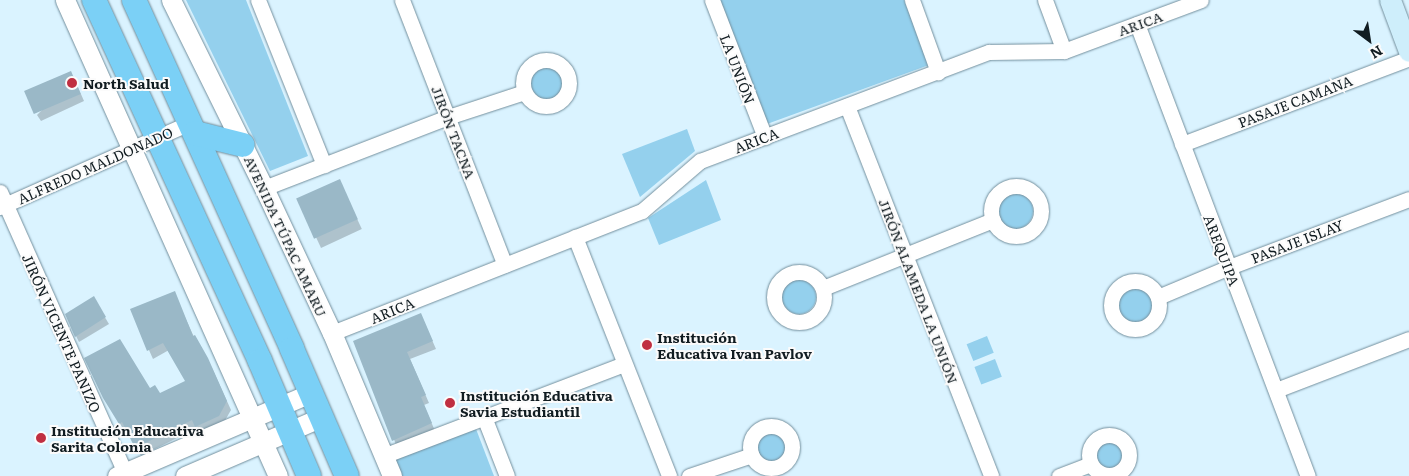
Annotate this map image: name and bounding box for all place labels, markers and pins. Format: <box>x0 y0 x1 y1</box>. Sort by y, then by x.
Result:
place label: North Salud <box>83 75 169 91</box>
marker: North Salud <box>65 76 79 90</box>
place label: Institución Educativa Ivan Pavlov <box>657 329 812 362</box>
marker: Institución Educativa Ivan Pavlov <box>641 339 653 351</box>
place label: Institución Educativa Savia Estudiantil <box>460 387 613 420</box>
marker: Institución Educativa Savia Estudiantil <box>444 397 456 409</box>
place label: Institución Educativa Sarita Colonia <box>51 422 204 454</box>
marker: Institución Educativa Sarita Colonia <box>35 432 47 444</box>

